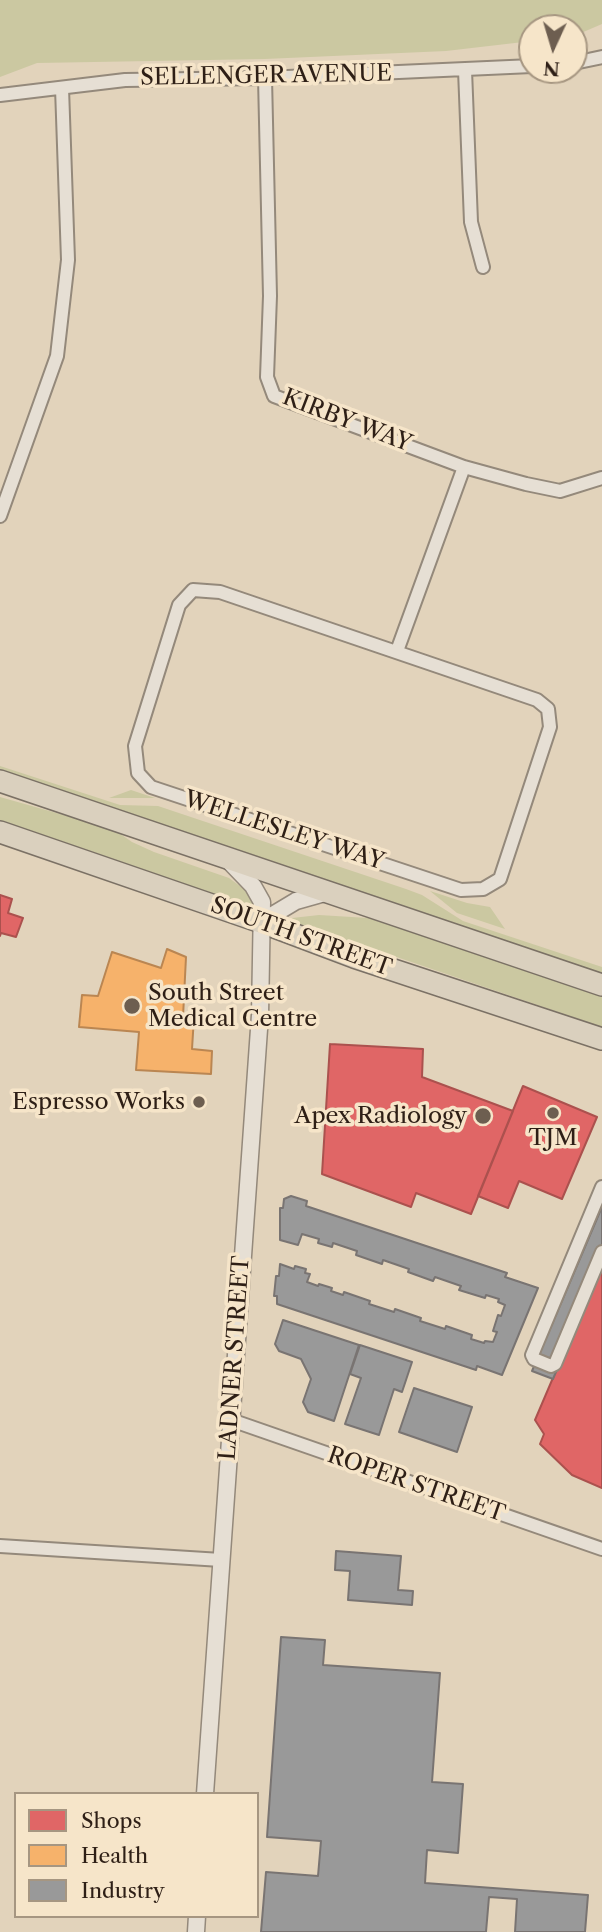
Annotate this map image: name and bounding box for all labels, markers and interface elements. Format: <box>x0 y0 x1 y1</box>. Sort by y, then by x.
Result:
north arrow <box>518 14 588 84</box>
text: N <box>543 56 561 81</box>
street label: SELLENGER AVENUE <box>140 60 392 92</box>
street label: KIRBY WAY <box>278 384 416 458</box>
street label: WELLESLEY WAY <box>180 786 388 876</box>
street label: SOUTH STREET <box>207 891 395 983</box>
place label: South Street Medical Centre <box>148 979 317 1033</box>
marker: South Street Medical Centre <box>122 996 142 1016</box>
place label: Espresso Works <box>12 1088 185 1116</box>
marker: Espresso Works <box>191 1094 207 1110</box>
place label: Apex Radiology <box>294 1102 467 1130</box>
marker: TJM <box>545 1105 561 1121</box>
marker: Apex Radiology <box>473 1106 493 1126</box>
place label: TJM <box>529 1124 577 1152</box>
street label: LADNER STREET <box>214 1255 256 1461</box>
street label: ROPER STREET <box>324 1442 508 1528</box>
legend <box>14 1792 259 1918</box>
text: Shops <box>81 1808 142 1833</box>
text: Health <box>81 1843 148 1868</box>
text: Industry <box>81 1878 165 1903</box>

